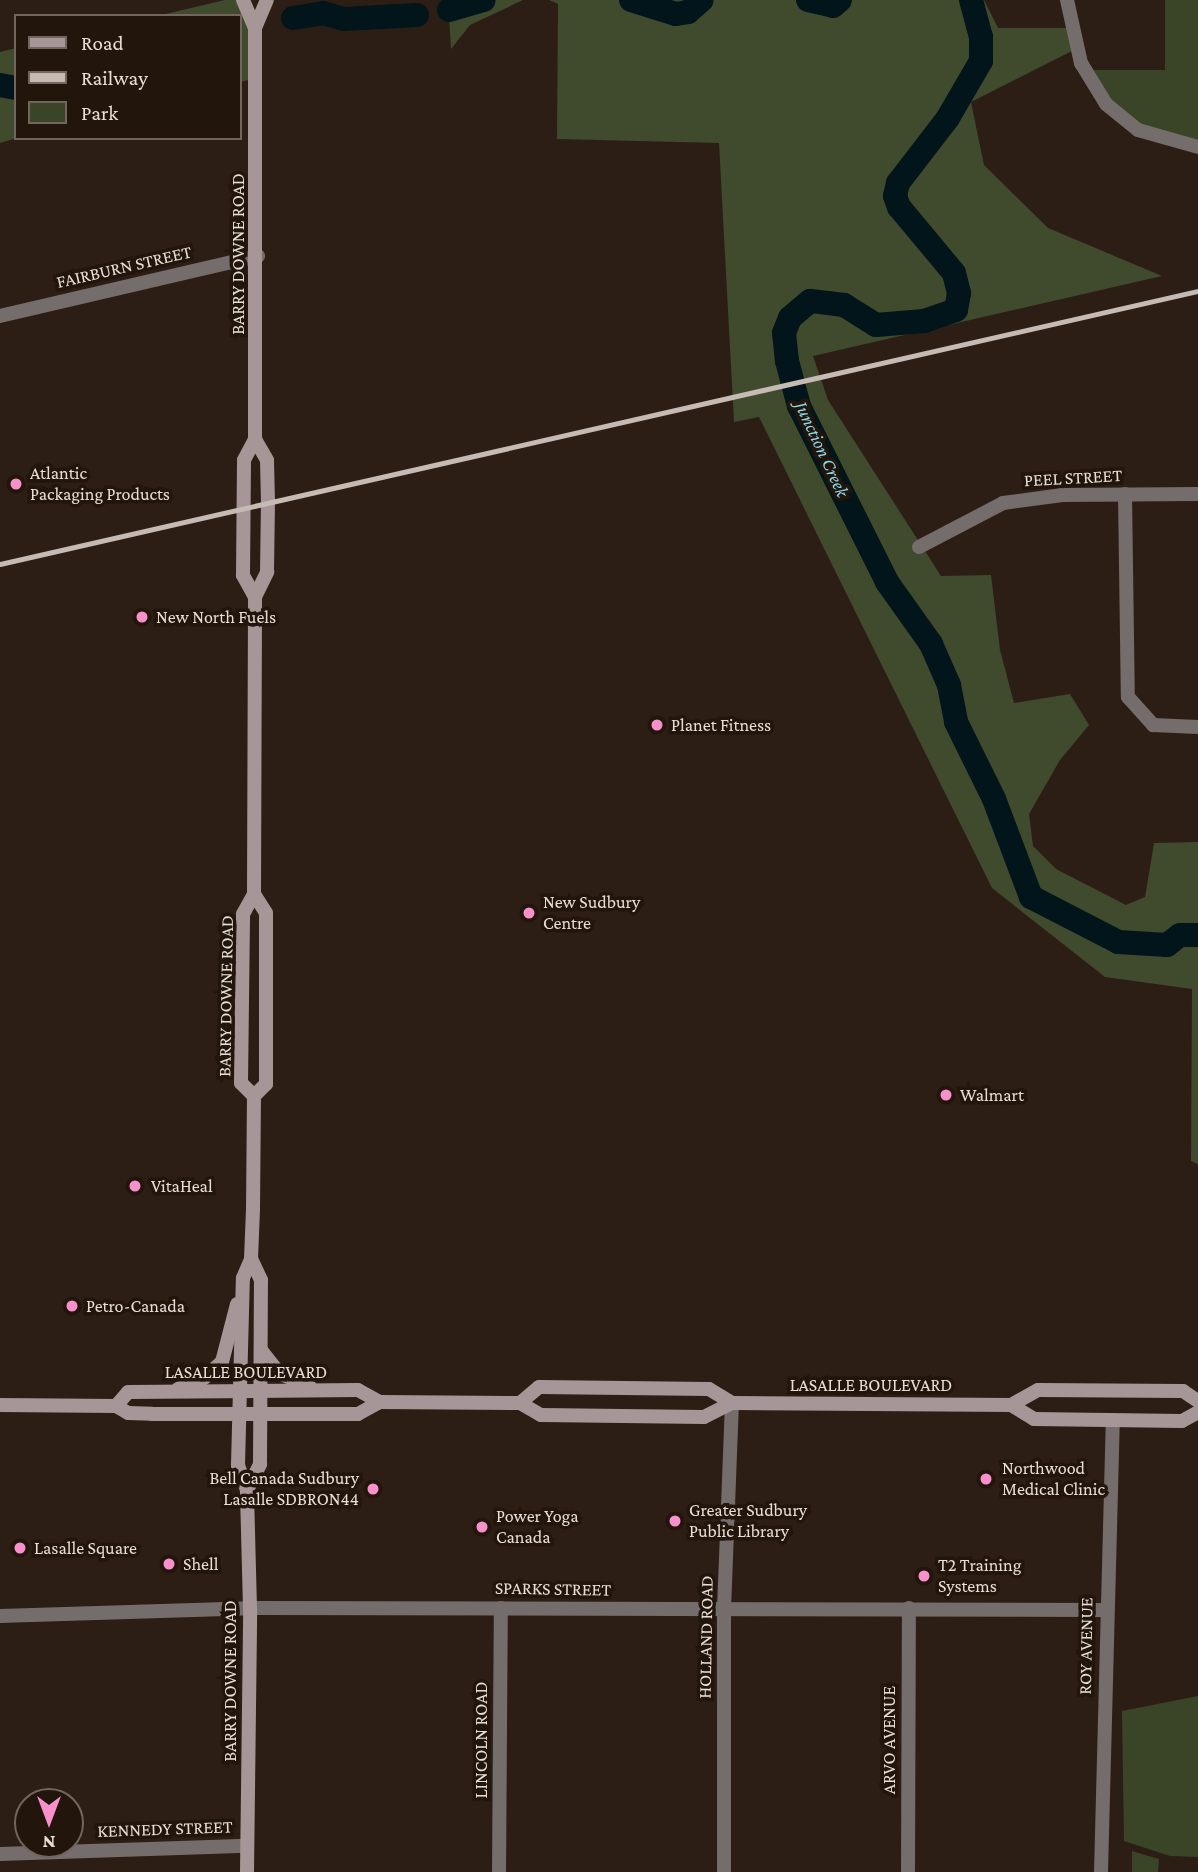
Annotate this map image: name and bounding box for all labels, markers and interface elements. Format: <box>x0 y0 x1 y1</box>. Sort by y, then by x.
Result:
legend <box>14 14 242 140</box>
text: Road <box>81 31 124 55</box>
text: Railway <box>81 66 148 90</box>
text: Park <box>81 101 118 125</box>
street label: BARRY DOWNE ROAD <box>227 173 249 335</box>
street label: FAIRBURN STREET <box>54 241 194 293</box>
water label: Junction Creek <box>790 397 854 501</box>
place label: Atlantic Packaging Products <box>30 463 170 505</box>
street label: PEEL STREET <box>1023 465 1123 491</box>
marker: Atlantic Packaging Products <box>8 476 24 492</box>
place label: New North Fuels <box>156 606 276 628</box>
marker: New North Fuels <box>134 609 150 625</box>
place label: Planet Fitness <box>671 714 771 736</box>
marker: Planet Fitness <box>649 717 665 733</box>
place label: New Sudbury Centre <box>543 892 640 934</box>
marker: New Sudbury Centre <box>521 905 537 921</box>
street label: BARRY DOWNE ROAD <box>214 915 238 1077</box>
place label: Walmart <box>960 1084 1024 1106</box>
marker: Walmart <box>938 1087 954 1103</box>
place label: VitaHeal <box>151 1175 213 1197</box>
marker: VitaHeal <box>125 1176 145 1196</box>
place label: Petro-Canada <box>86 1295 185 1317</box>
marker: Petro-Canada <box>64 1298 80 1314</box>
street label: LASALLE BOULEVARD <box>165 1361 327 1383</box>
street label: LASALLE BOULEVARD <box>790 1374 952 1396</box>
place label: Northwood Medical Clinic <box>1002 1458 1105 1500</box>
place label: Bell Canada Sudbury Lasalle SDBRON44 <box>209 1468 359 1510</box>
marker: Northwood Medical Clinic <box>976 1469 996 1489</box>
marker: Bell Canada Sudbury Lasalle SDBRON44 <box>365 1481 381 1497</box>
place label: Greater Sudbury Public Library <box>689 1500 807 1542</box>
place label: Power Yoga Canada <box>496 1506 579 1548</box>
marker: Greater Sudbury Public Library <box>667 1513 683 1529</box>
marker: Power Yoga Canada <box>474 1519 490 1535</box>
place label: Lasalle Square <box>34 1537 137 1559</box>
marker: Lasalle Square <box>12 1540 28 1556</box>
place label: Shell <box>183 1553 218 1575</box>
place label: T2 Training Systems <box>938 1555 1021 1598</box>
marker: Shell <box>161 1556 177 1572</box>
marker: T2 Training Systems <box>916 1568 932 1584</box>
street label: HOLLAND ROAD <box>694 1575 718 1699</box>
street label: SPARKS STREET <box>495 1577 611 1601</box>
street label: ROY AVENUE <box>1074 1597 1098 1695</box>
street label: BARRY DOWNE ROAD <box>219 1600 241 1762</box>
street label: LINCOLN ROAD <box>470 1681 492 1799</box>
street label: ARVO AVENUE <box>878 1686 900 1794</box>
north arrow <box>14 1788 84 1858</box>
street label: KENNEDY STREET <box>97 1816 233 1842</box>
text: N <box>43 1832 55 1853</box>

